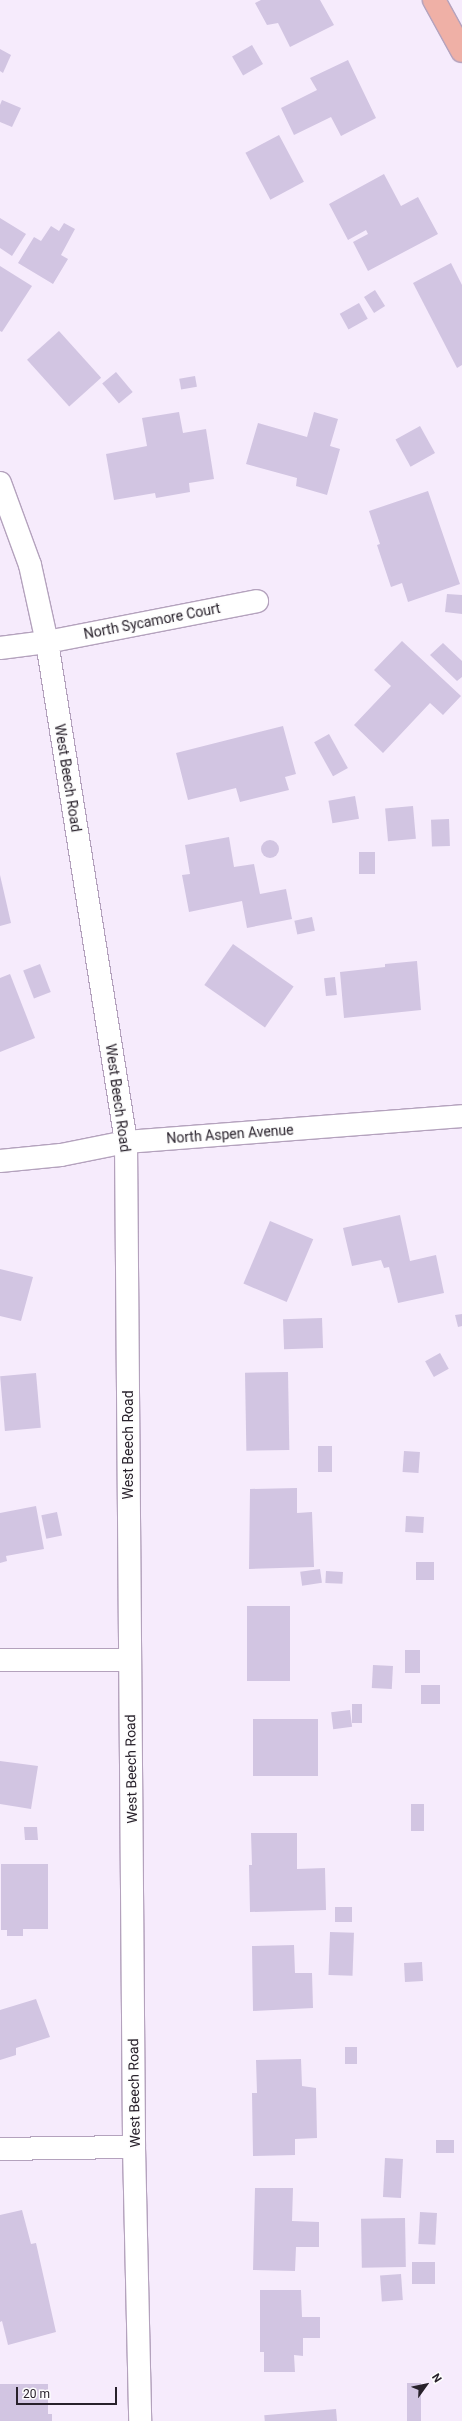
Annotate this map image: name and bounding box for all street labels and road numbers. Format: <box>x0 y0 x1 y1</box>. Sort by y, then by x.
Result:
street label: North Sycamore Court <box>82 600 222 642</box>
street label: West Beech Road <box>51 723 85 833</box>
street label: West Beech Road <box>102 1043 134 1153</box>
street label: North Aspen Avenue <box>166 1121 294 1147</box>
street label: West Beech Road <box>120 1390 136 1500</box>
street label: West Beech Road <box>122 1714 140 1824</box>
street label: West Beech Road <box>125 2038 143 2148</box>

